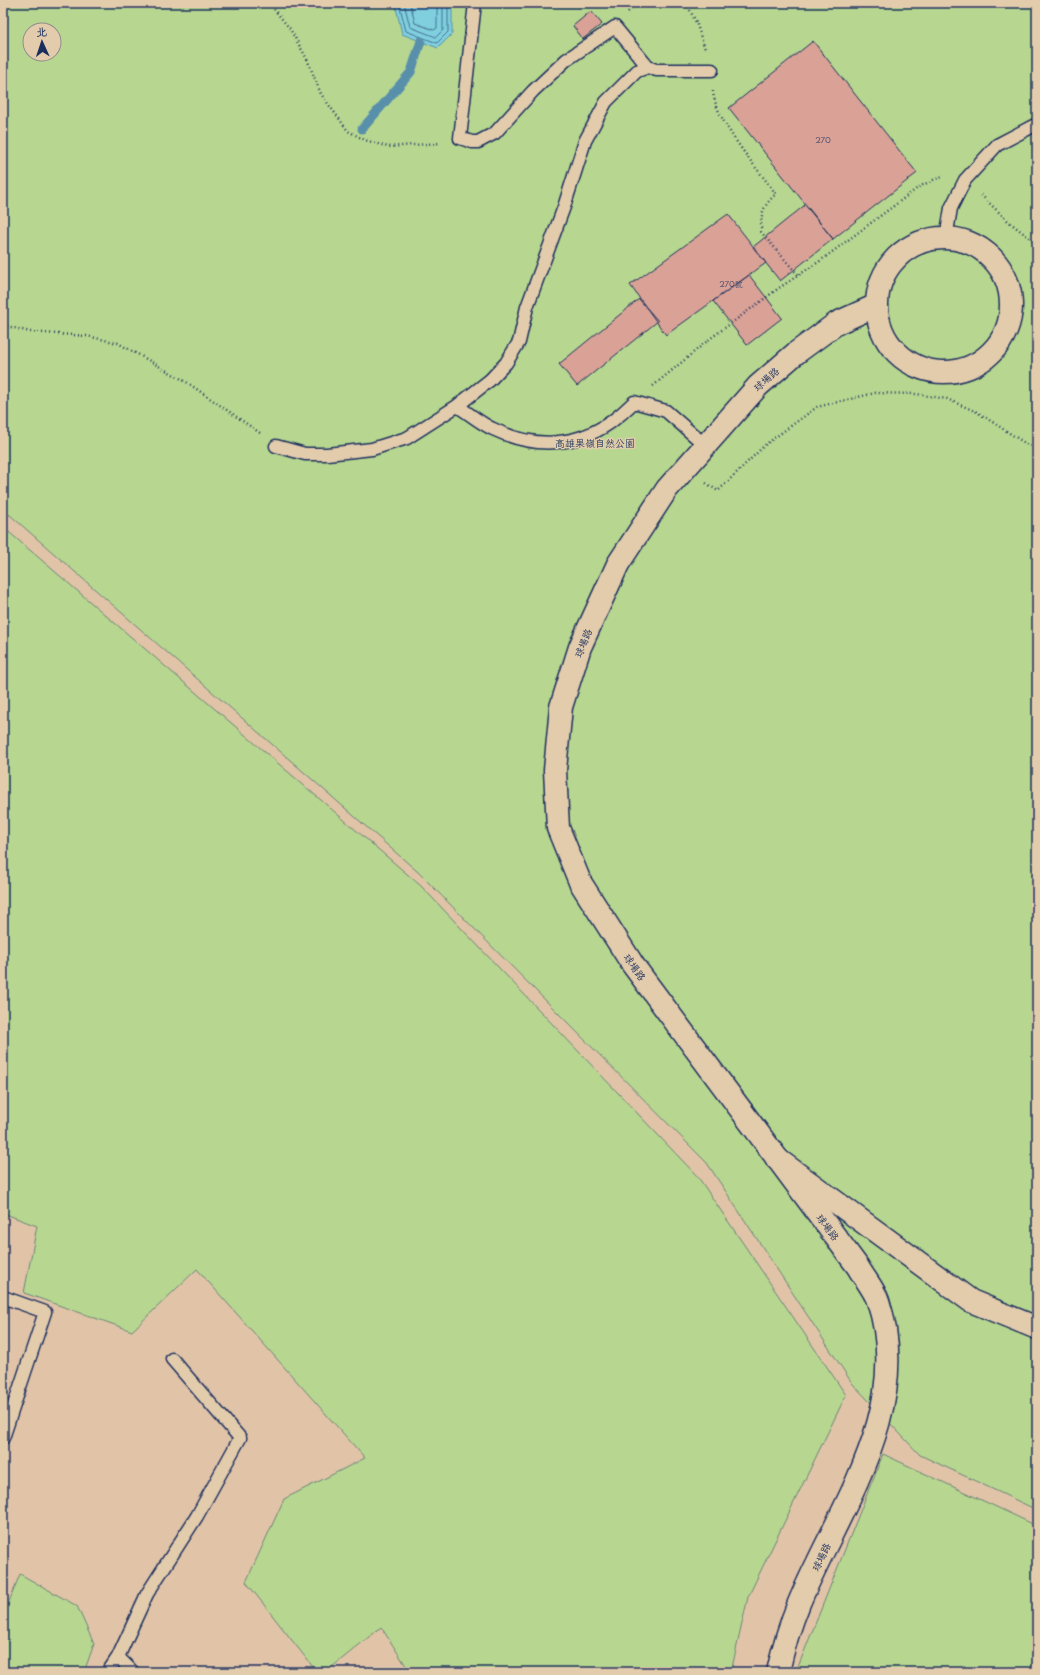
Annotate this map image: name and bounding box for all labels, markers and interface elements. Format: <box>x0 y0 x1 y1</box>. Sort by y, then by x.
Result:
north arrow <box>22 22 62 62</box>
text: 北 <box>36 23 47 40</box>
house number: 270 <box>815 134 831 146</box>
house number: 270號 <box>719 278 743 290</box>
street label: 球場路 <box>749 363 782 394</box>
park label: 高雄果嶺自然公園 <box>555 435 635 450</box>
street label: 球場路 <box>570 626 595 660</box>
street label: 球場路 <box>621 950 650 983</box>
street label: 球場路 <box>813 1210 843 1243</box>
street label: 球場路 <box>807 1540 834 1574</box>

